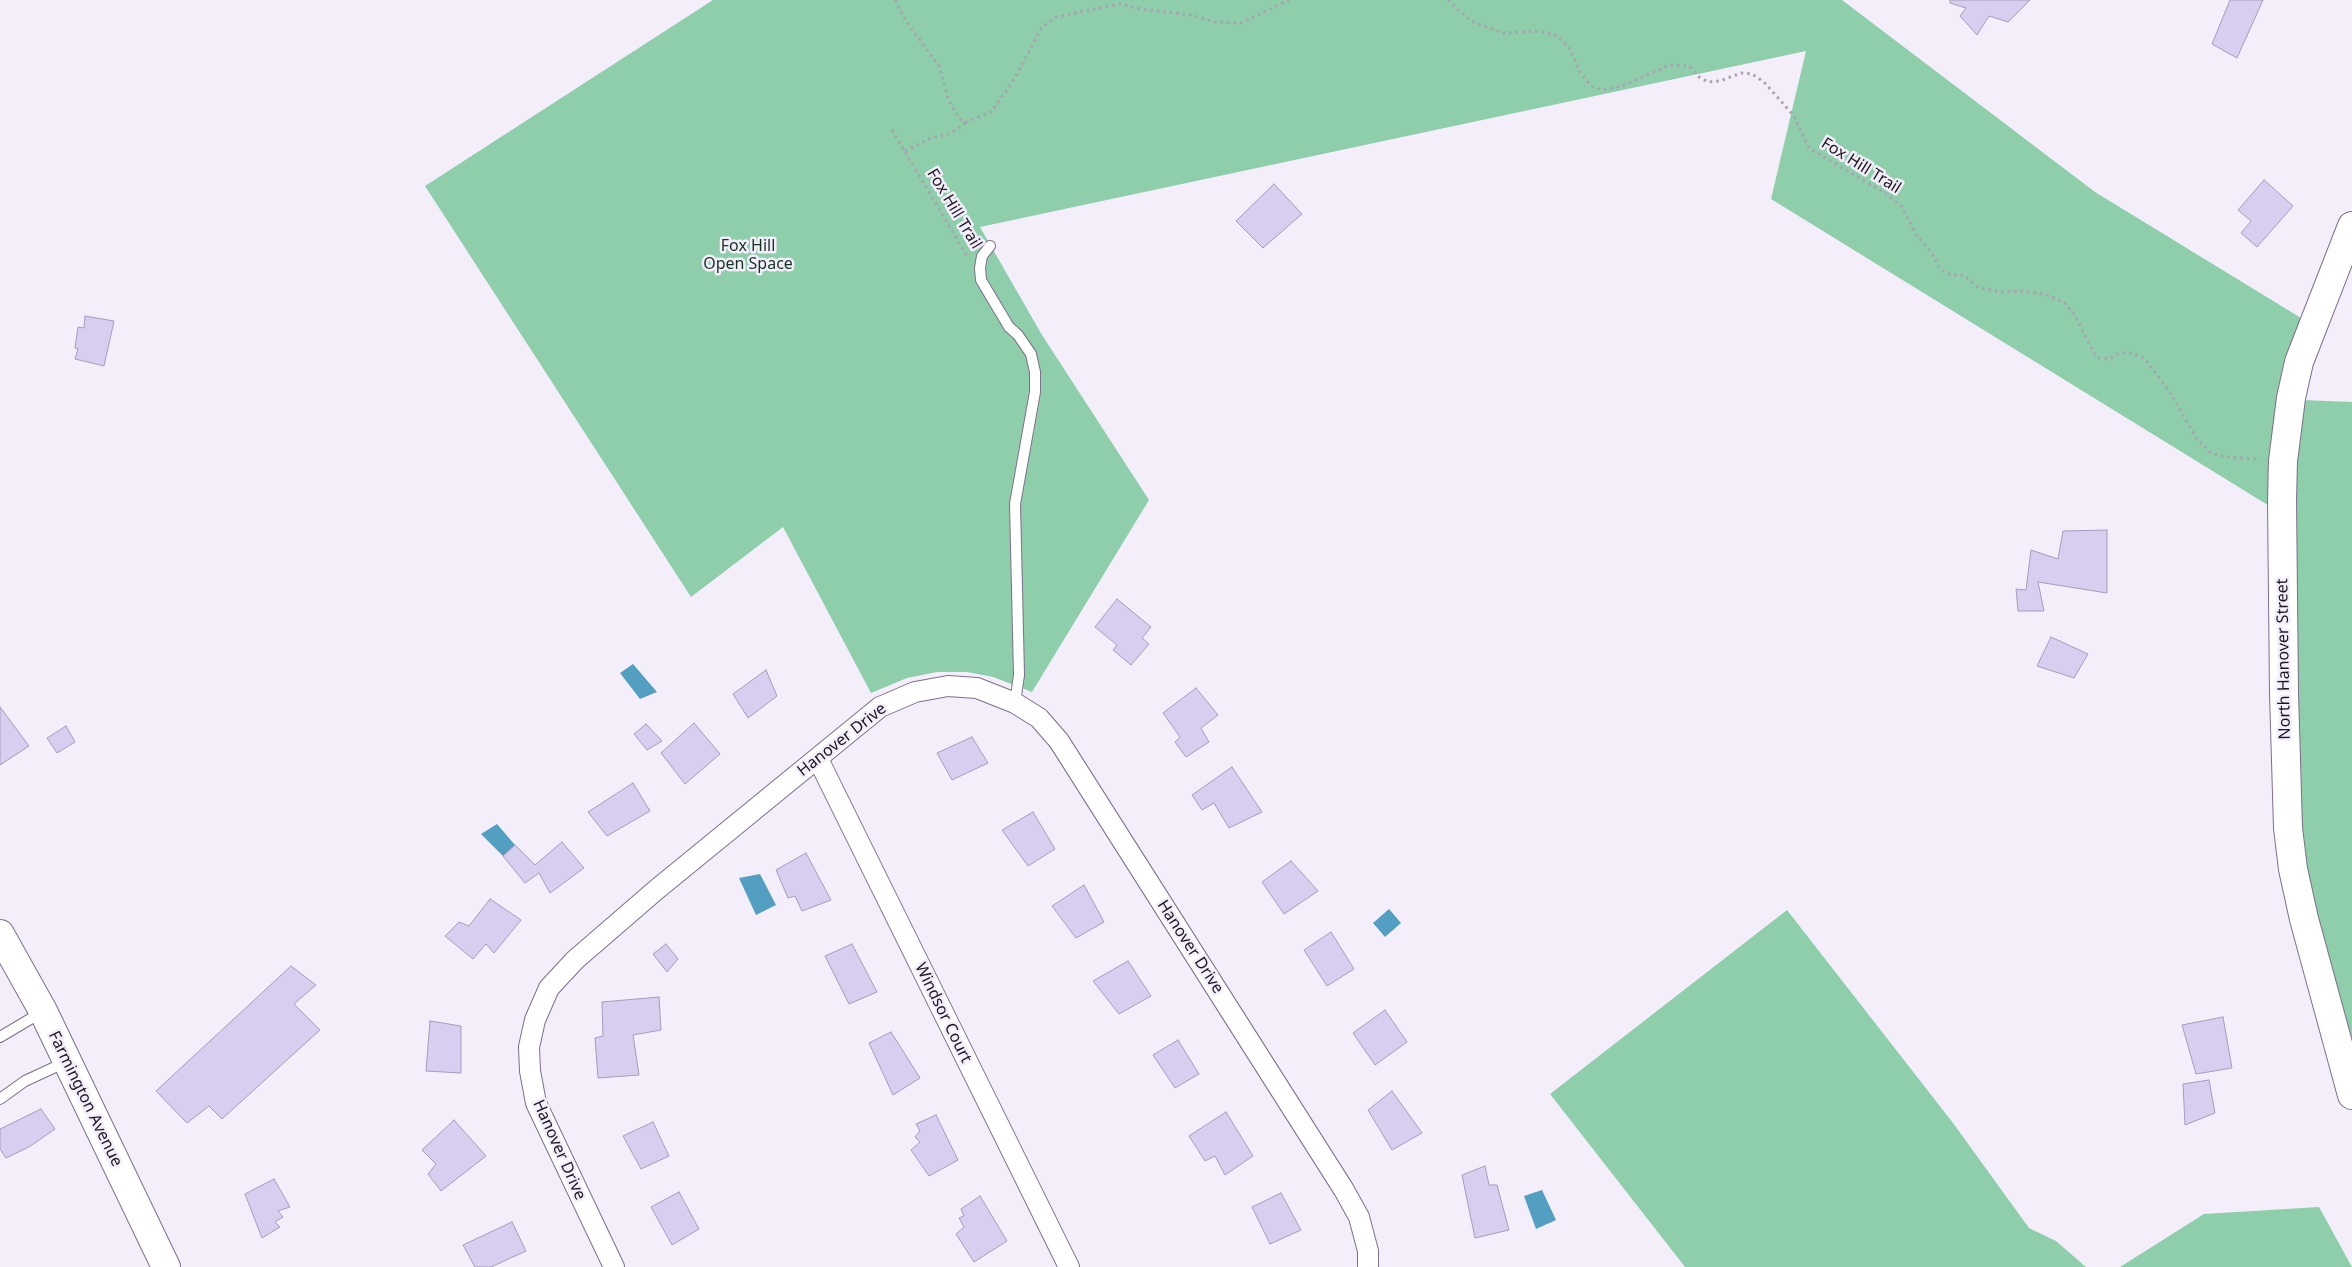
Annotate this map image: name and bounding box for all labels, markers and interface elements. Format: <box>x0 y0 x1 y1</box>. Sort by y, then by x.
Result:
street label: Fox Hill Trail <box>1818 134 1904 198</box>
street label: Fox Hill Trail <box>923 165 985 253</box>
park label: Fox Hill Open Space <box>703 236 793 274</box>
street label: North Hanover Street <box>2273 578 2295 740</box>
street label: Hanover Drive <box>794 699 890 781</box>
street label: Hanover Drive <box>1153 897 1227 997</box>
street label: Windsor Court <box>910 960 976 1066</box>
street label: Farmington Avenue <box>44 1028 126 1170</box>
street label: Hanover Drive <box>528 1097 590 1203</box>

